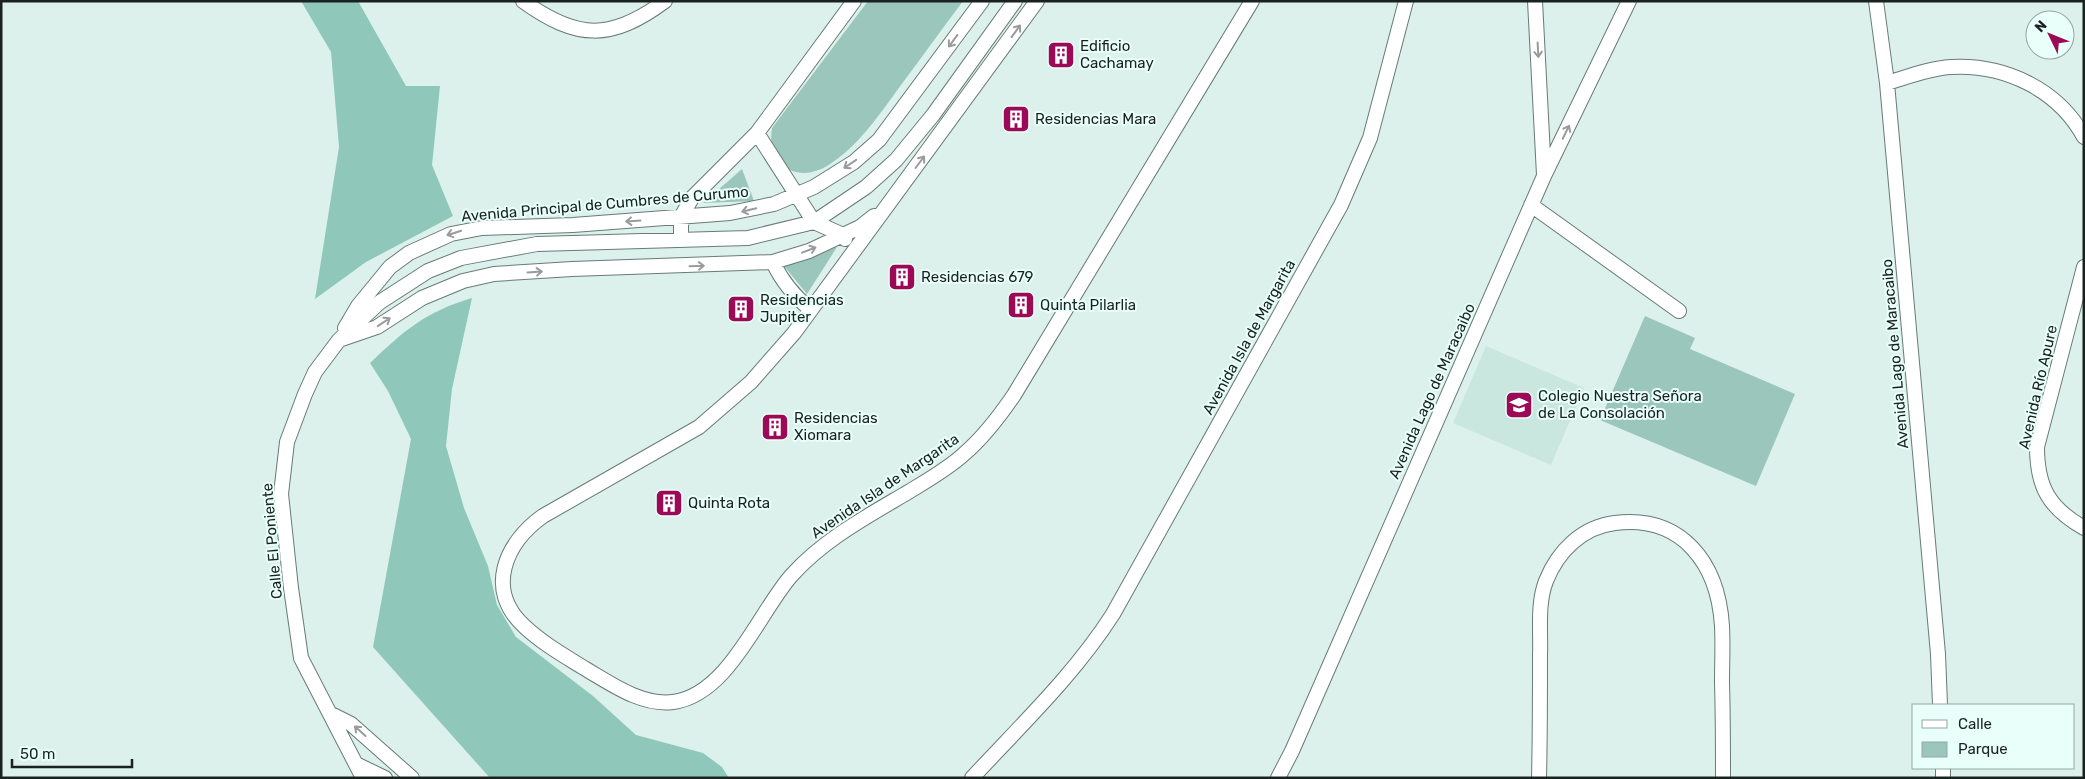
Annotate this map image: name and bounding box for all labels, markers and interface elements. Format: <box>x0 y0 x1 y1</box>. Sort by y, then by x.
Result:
north arrow <box>2025 10 2075 60</box>
text: N <box>2031 17 2051 36</box>
one-way arrow <box>1011 24 1021 38</box>
one-way arrow <box>948 34 959 47</box>
place label: Edificio Cachamay <box>1080 37 1154 72</box>
building icon: Edificio Cachamay <box>1046 40 1076 70</box>
one-way arrow <box>1533 42 1542 58</box>
building icon: Residencias Mara <box>1001 104 1031 134</box>
place label: Residencias Mara <box>1035 110 1156 128</box>
one-way arrow <box>1562 125 1571 140</box>
one-way arrow <box>915 155 925 169</box>
one-way arrow <box>843 160 857 170</box>
street label: Avenida Principal de Cumbres de Curumo <box>461 182 749 226</box>
one-way arrow <box>742 206 758 215</box>
one-way arrow <box>625 216 641 225</box>
one-way arrow <box>446 229 462 239</box>
one-way arrow <box>801 245 816 254</box>
street label: Avenida Isla de Margarita <box>1199 256 1299 418</box>
street label: Avenida Lago de Maracaibo <box>1878 258 1912 450</box>
one-way arrow <box>689 261 705 270</box>
building icon: Residencias 679 <box>887 262 917 292</box>
one-way arrow <box>527 267 543 276</box>
place label: Residencias 679 <box>921 268 1034 286</box>
building icon: Quinta Pilarlia <box>1006 290 1036 320</box>
place label: Residencias Jupiter <box>760 291 844 326</box>
building icon: Residencias Jupiter <box>726 294 756 324</box>
place label: Quinta Pilarlia <box>1040 296 1136 314</box>
street label: Avenida Lago de Maracaibo <box>1385 300 1479 482</box>
one-way arrow <box>376 317 390 327</box>
street label: Avenida Río Apure <box>2015 323 2061 451</box>
place label: Colegio Nuestra Señora de La Consolación <box>1538 387 1702 422</box>
school or university icon: Colegio Nuestra Señora de La Consolación <box>1504 390 1534 420</box>
place label: Residencias Xiomara <box>794 409 878 444</box>
building icon: Residencias Xiomara <box>760 412 790 442</box>
street label: Avenida Isla de Margarita <box>808 430 962 542</box>
street label: Calle El Poniente <box>258 482 286 600</box>
building icon: Quinta Rota <box>654 488 684 518</box>
place label: Quinta Rota <box>688 494 770 512</box>
legend <box>1912 704 2075 769</box>
text: Calle <box>1958 715 1992 733</box>
one-way arrow <box>353 725 366 737</box>
scale bar <box>12 736 132 768</box>
text: Parque <box>1958 740 2008 758</box>
text: 50 m <box>20 745 55 763</box>

